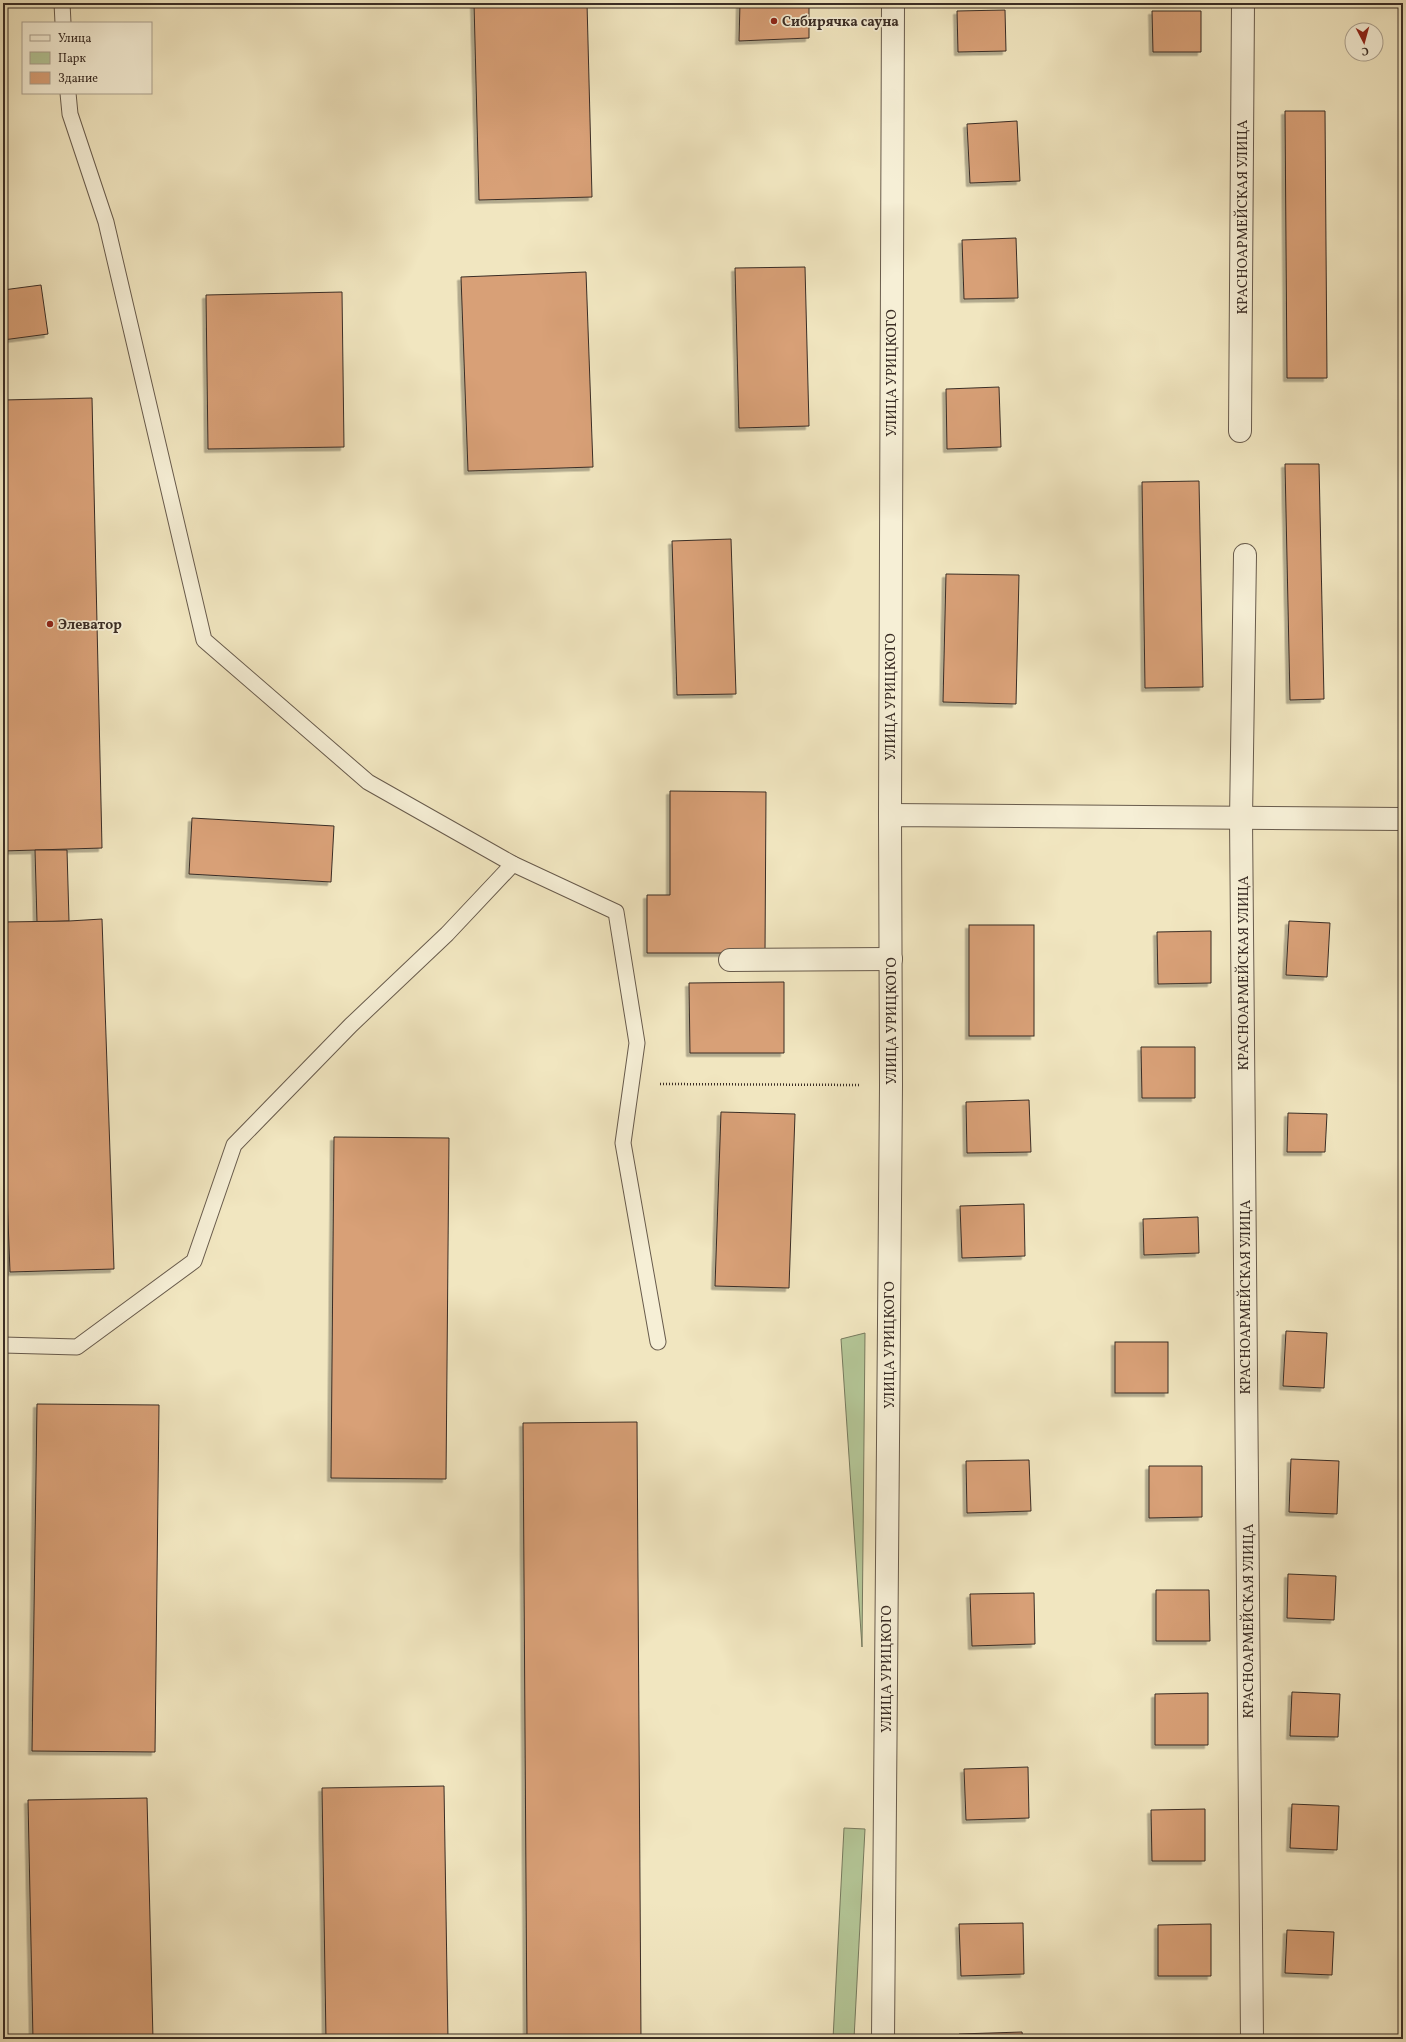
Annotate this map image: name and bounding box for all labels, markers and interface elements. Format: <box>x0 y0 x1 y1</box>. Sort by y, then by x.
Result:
place label: Сибирячка сауна <box>782 13 899 32</box>
marker: Сибирячка сауна <box>769 16 779 26</box>
legend <box>22 22 152 94</box>
north arrow <box>1344 22 1384 62</box>
text: Улица <box>58 31 91 47</box>
text: С <box>1361 43 1369 58</box>
text: Парк <box>58 51 86 67</box>
text: Здание <box>58 71 98 87</box>
street label: КРАСНОАРМЕЙСКАЯ УЛИЦА <box>1233 119 1253 314</box>
street label: УЛИЦА УРИЦКОГО <box>883 309 902 437</box>
place label: Элеватор <box>58 616 122 635</box>
marker: Элеватор <box>45 619 55 629</box>
street label: УЛИЦА УРИЦКОГО <box>882 633 901 761</box>
street label: КРАСНОАРМЕЙСКАЯ УЛИЦА <box>1234 875 1254 1070</box>
street label: УЛИЦА УРИЦКОГО <box>883 957 902 1085</box>
street label: КРАСНОАРМЕЙСКАЯ УЛИЦА <box>1236 1199 1256 1394</box>
street label: УЛИЦА УРИЦКОГО <box>881 1281 900 1409</box>
street label: КРАСНОАРМЕЙСКАЯ УЛИЦА <box>1239 1523 1259 1718</box>
street label: УЛИЦА УРИЦКОГО <box>878 1605 897 1733</box>

